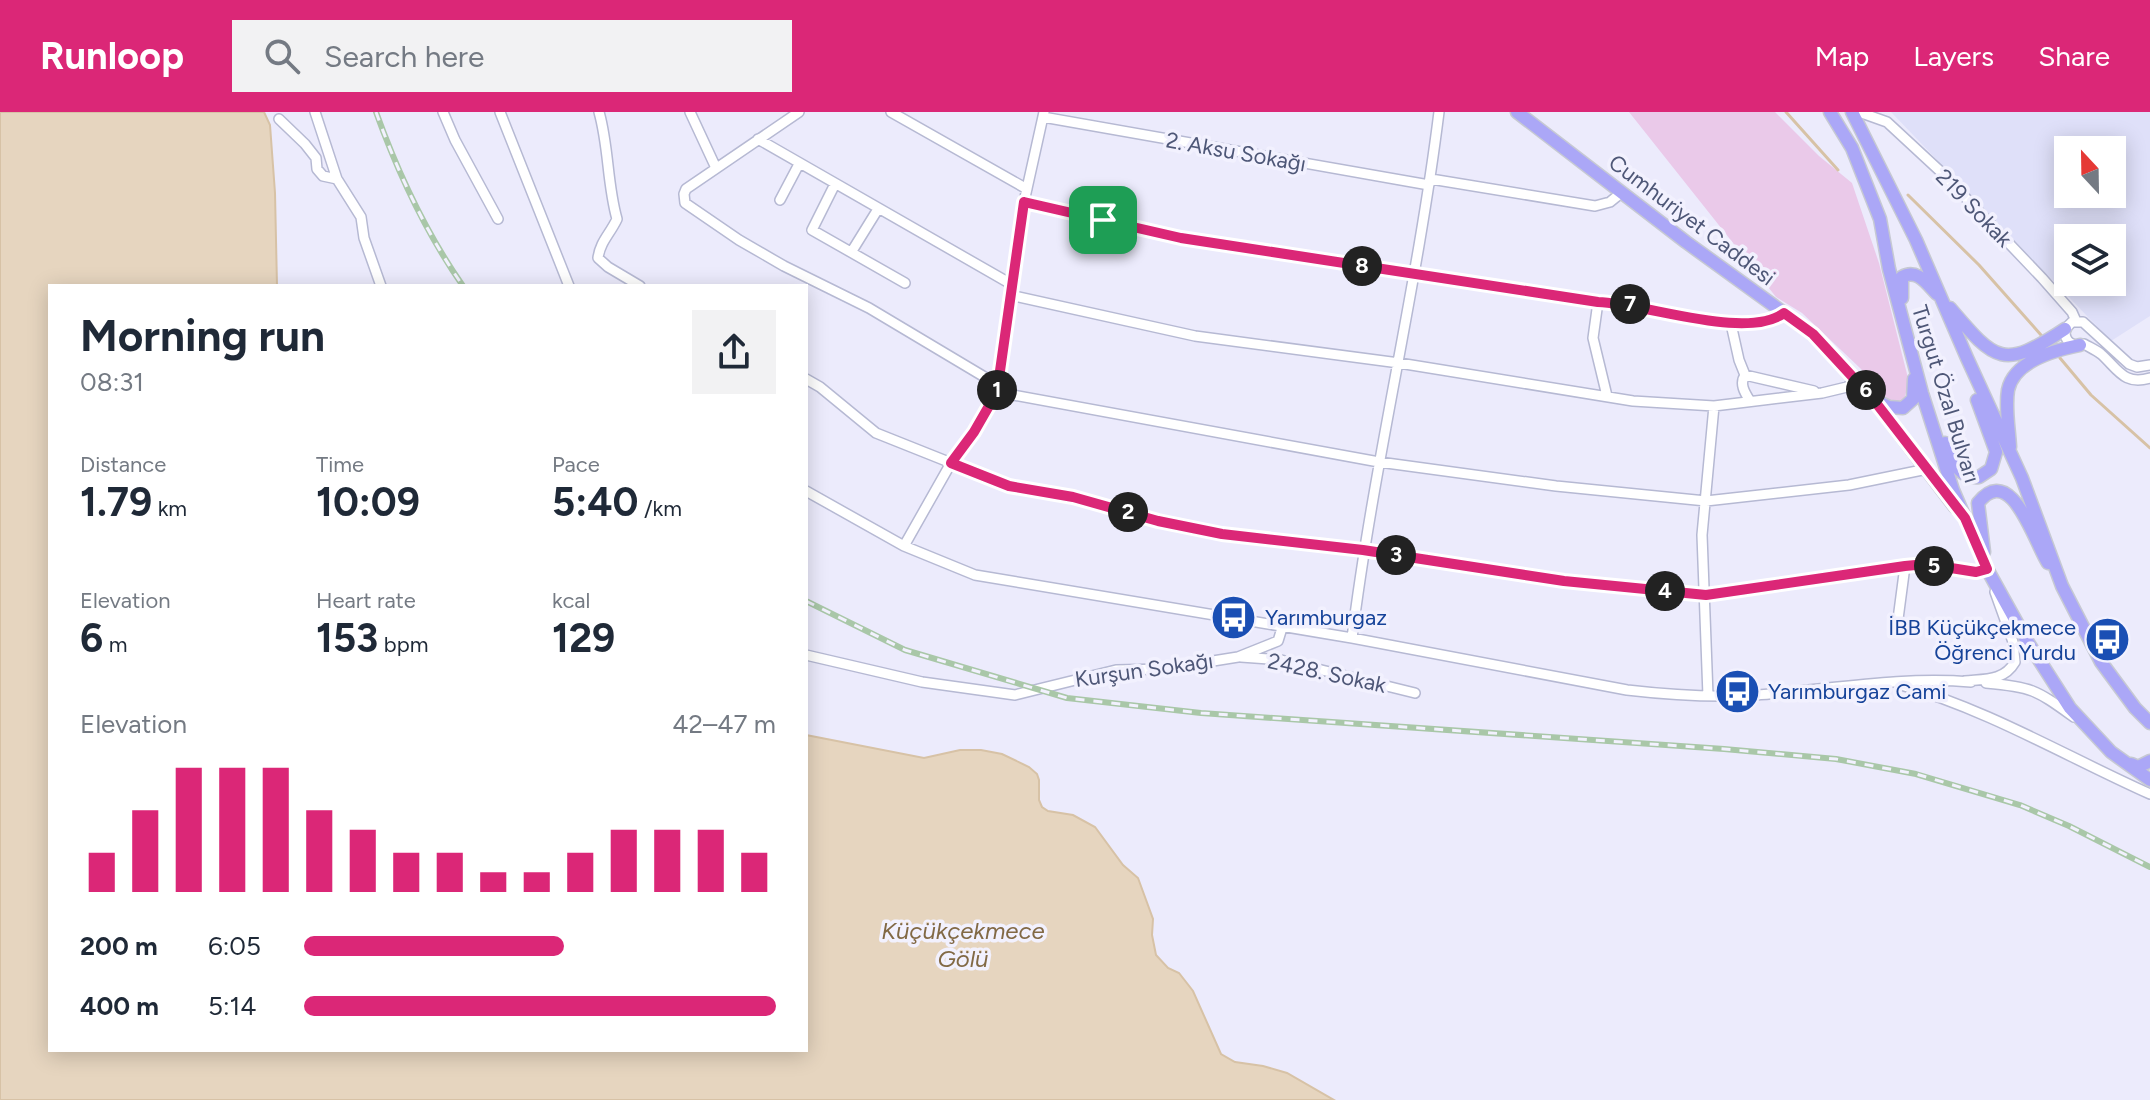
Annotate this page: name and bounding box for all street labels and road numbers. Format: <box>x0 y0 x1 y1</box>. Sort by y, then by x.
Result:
street label: 2. Aksu Sokağı <box>1164 126 1308 178</box>
street label: Cumhuriyet Caddesi <box>1604 149 1780 291</box>
street label: 219 Sokak <box>1930 163 2018 253</box>
street label: Turgut Özal Bulvarı <box>1906 302 1986 486</box>
street label: Kurşun Sokağı <box>1073 647 1215 693</box>
street label: 2428. Sokak <box>1265 647 1389 699</box>

